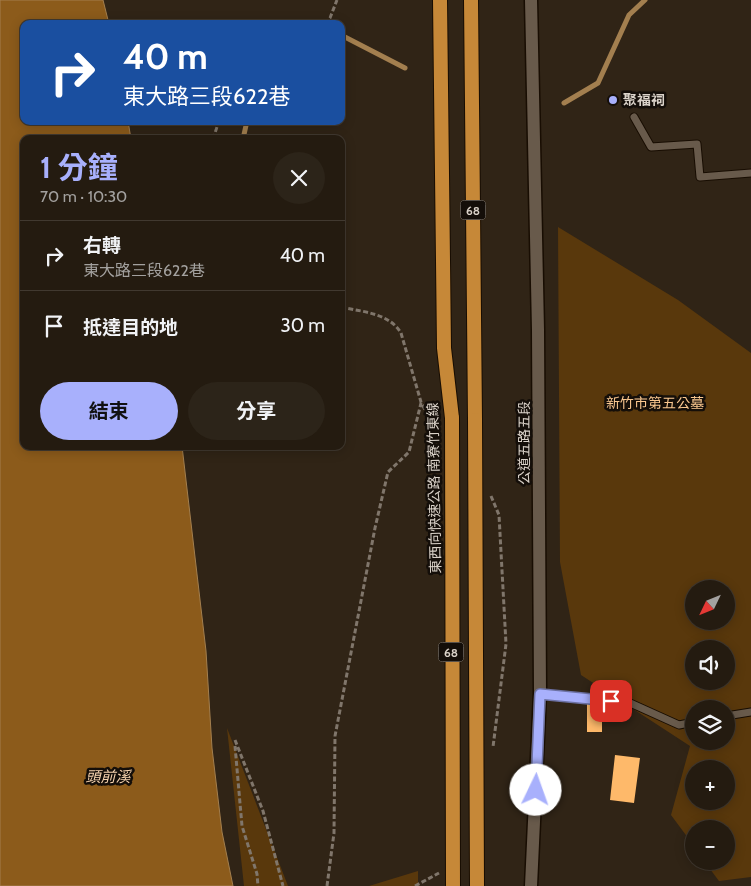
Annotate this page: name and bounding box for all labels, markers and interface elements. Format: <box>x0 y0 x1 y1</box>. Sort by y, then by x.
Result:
text: 40 m <box>123 35 208 78</box>
icon: right <box>40 40 105 105</box>
text: 東大路三段622巷 <box>123 83 291 110</box>
place label: 聚福祠 <box>623 91 665 109</box>
marker: 聚福祠 <box>607 94 619 106</box>
text: 1 分鐘 <box>40 149 118 186</box>
button: close <box>273 152 325 204</box>
text: 70 m · 10:30 <box>40 187 127 206</box>
road number: 68 <box>460 200 486 220</box>
text: 右轉 <box>83 234 121 257</box>
icon: right <box>40 242 68 270</box>
text: 40 m <box>280 244 325 267</box>
text: 東大路三段622巷 <box>83 261 205 280</box>
icon: arrive <box>40 312 68 340</box>
text: 30 m <box>281 314 325 337</box>
text: 抵達目的地 <box>83 316 178 339</box>
button: 結束 <box>40 382 178 440</box>
button: 分享 <box>188 382 325 440</box>
park label: 新竹市第五公墓 <box>606 394 704 412</box>
street label: 公道五路五段 <box>515 401 533 485</box>
street label: 東西向快速公路 南寮竹東線 <box>424 402 444 574</box>
north arrow <box>685 580 735 630</box>
map controls <box>685 580 735 870</box>
button: sound <box>685 640 735 690</box>
road number: 68 <box>438 642 464 662</box>
pin <box>590 680 632 722</box>
icon: arrive <box>597 687 625 715</box>
button: layers <box>685 700 735 750</box>
button: + <box>685 760 735 810</box>
position arrow <box>509 763 561 815</box>
water label: 頭前溪 <box>85 768 132 786</box>
button: − <box>685 820 735 870</box>

